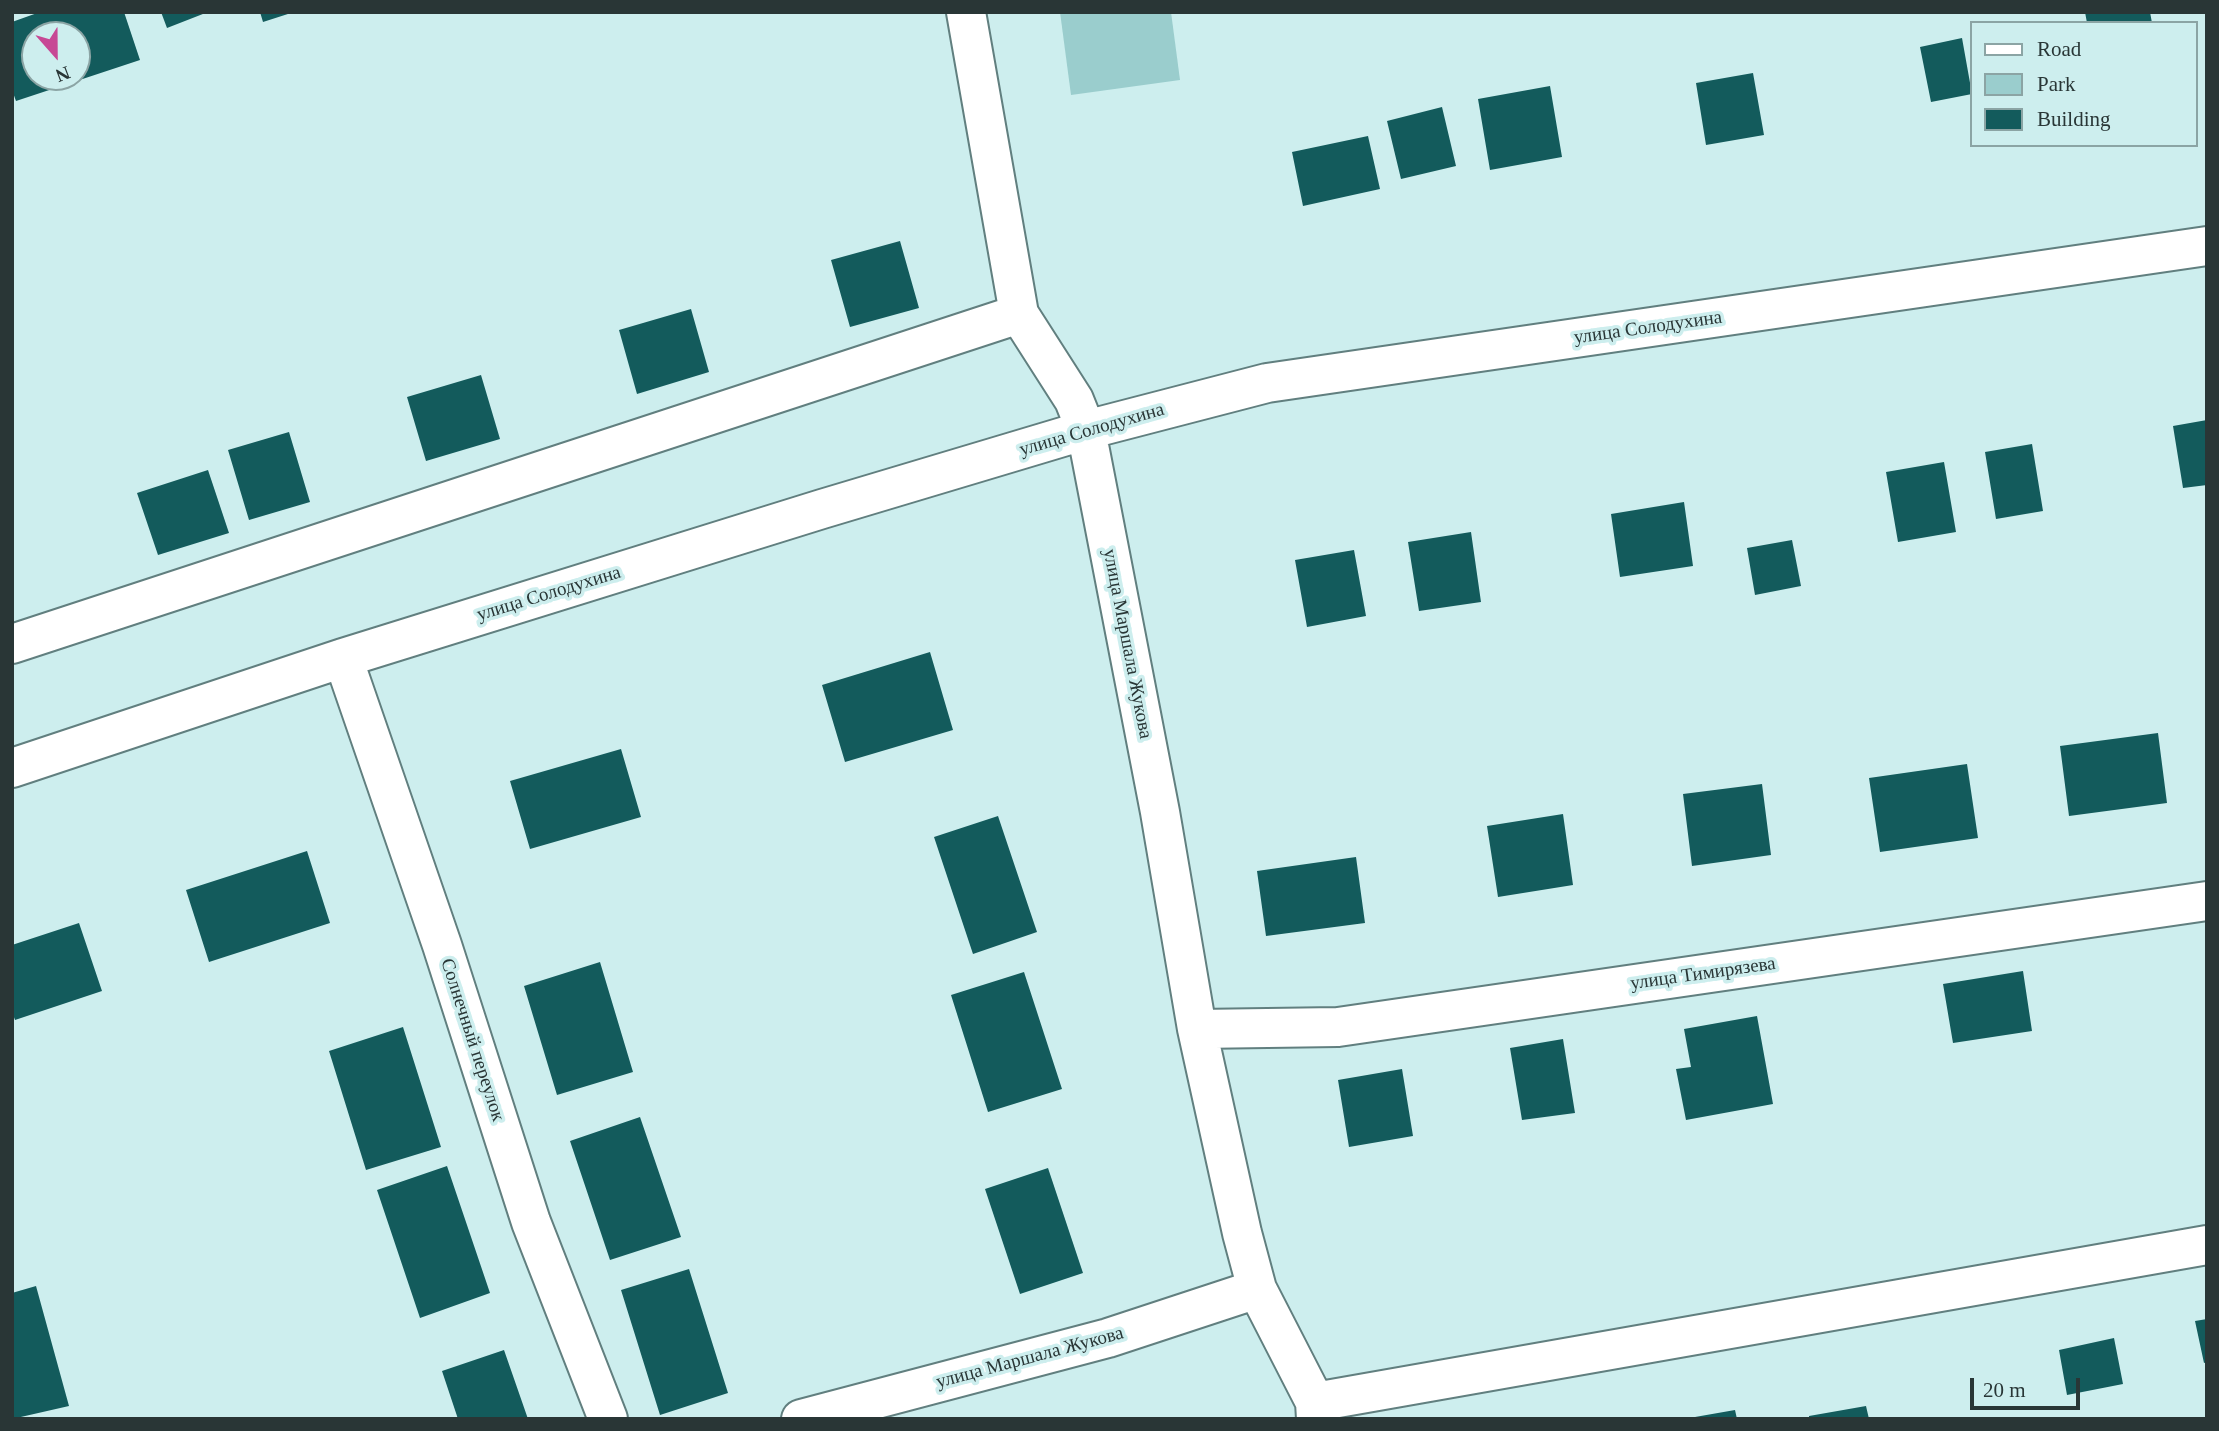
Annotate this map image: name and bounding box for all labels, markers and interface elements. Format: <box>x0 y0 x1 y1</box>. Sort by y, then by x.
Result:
north arrow <box>21 21 91 91</box>
legend <box>1970 21 2198 147</box>
text: Road <box>2037 37 2081 61</box>
text: N <box>53 62 73 86</box>
text: Park <box>2037 72 2076 96</box>
text: Building <box>2037 107 2111 131</box>
street label: улица Солодухина <box>1572 306 1724 350</box>
street label: улица Солодухина <box>1017 398 1167 462</box>
street label: улица Маршала Жукова <box>1097 547 1157 741</box>
street label: улица Солодухина <box>474 561 624 627</box>
street label: улица Тимирязева <box>1629 953 1777 995</box>
street label: Солнечный переулок <box>435 956 509 1124</box>
street label: улица Маршала Жукова <box>934 1322 1126 1394</box>
scale bar <box>1974 1364 2084 1408</box>
text: 20 m <box>1983 1378 2026 1402</box>

